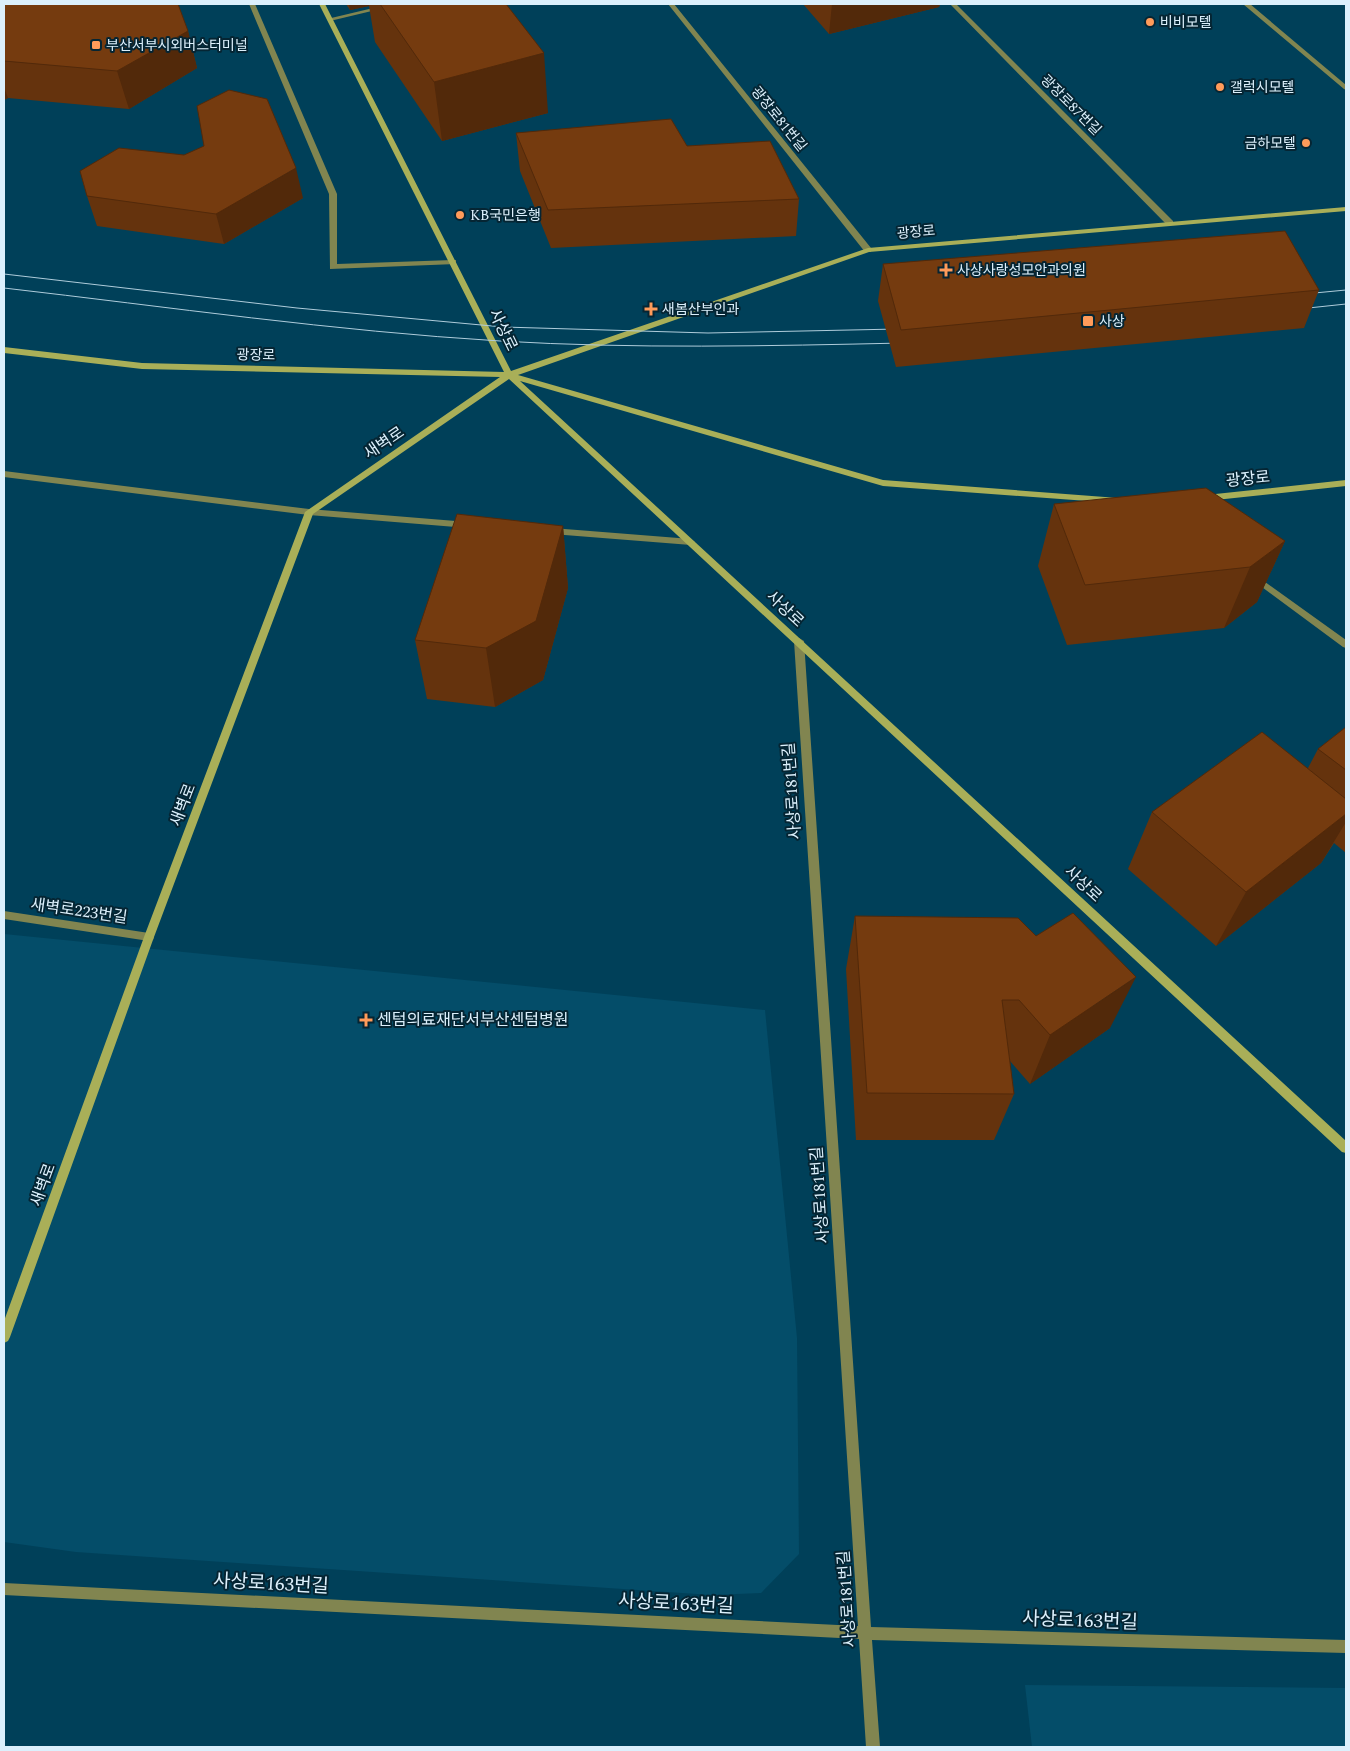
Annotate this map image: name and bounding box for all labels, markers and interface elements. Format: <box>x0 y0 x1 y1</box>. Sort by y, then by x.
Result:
place label: 비비모텔 <box>1160 12 1212 33</box>
marker: 비비모텔 <box>1144 16 1156 28</box>
place label: 부산서부시외버스터미널 <box>106 35 248 56</box>
marker: 부산서부시외버스터미널 <box>90 39 102 51</box>
street label: 광장로87번길 <box>1036 70 1106 140</box>
place label: 갤럭시모텔 <box>1230 77 1294 98</box>
marker: 갤럭시모텔 <box>1214 81 1226 93</box>
street label: 광장로81번길 <box>746 82 812 156</box>
place label: 금하모텔 <box>1244 133 1296 154</box>
marker: 금하모텔 <box>1300 137 1312 149</box>
place label: KB국민은행 <box>470 205 541 226</box>
marker: KB국민은행 <box>454 209 466 221</box>
street label: 광장로 <box>896 220 936 244</box>
place label: 사상사랑성모안과의원 <box>957 260 1086 281</box>
marker: 사상사랑성모안과의원 <box>939 263 953 277</box>
place label: 새봄산부인과 <box>662 299 739 320</box>
marker: 새봄산부인과 <box>644 302 658 316</box>
street label: 사상로 <box>483 305 524 355</box>
place label: 사상 <box>1099 311 1125 332</box>
marker: 사상 <box>1081 314 1095 328</box>
street label: 광장로 <box>236 344 276 366</box>
street label: 새벽로 <box>359 421 409 465</box>
street label: 광장로 <box>1225 465 1271 493</box>
street label: 사상로 <box>761 585 810 633</box>
street label: 사상로181번길 <box>777 741 807 841</box>
street label: 새벽로 <box>164 780 202 830</box>
street label: 사상로 <box>1059 860 1108 908</box>
street label: 새벽로223번길 <box>29 892 129 930</box>
place label: 센텀의료재단서부산센텀병원 <box>377 1008 568 1032</box>
marker: 센텀의료재단서부산센텀병원 <box>359 1013 373 1027</box>
street label: 사상로181번길 <box>805 1145 835 1245</box>
street label: 새벽로 <box>24 1160 62 1210</box>
street label: 사상로181번길 <box>832 1549 862 1649</box>
street label: 사상로163번길 <box>212 1566 330 1602</box>
street label: 사상로163번길 <box>617 1586 735 1622</box>
street label: 사상로163번길 <box>1022 1604 1138 1638</box>

